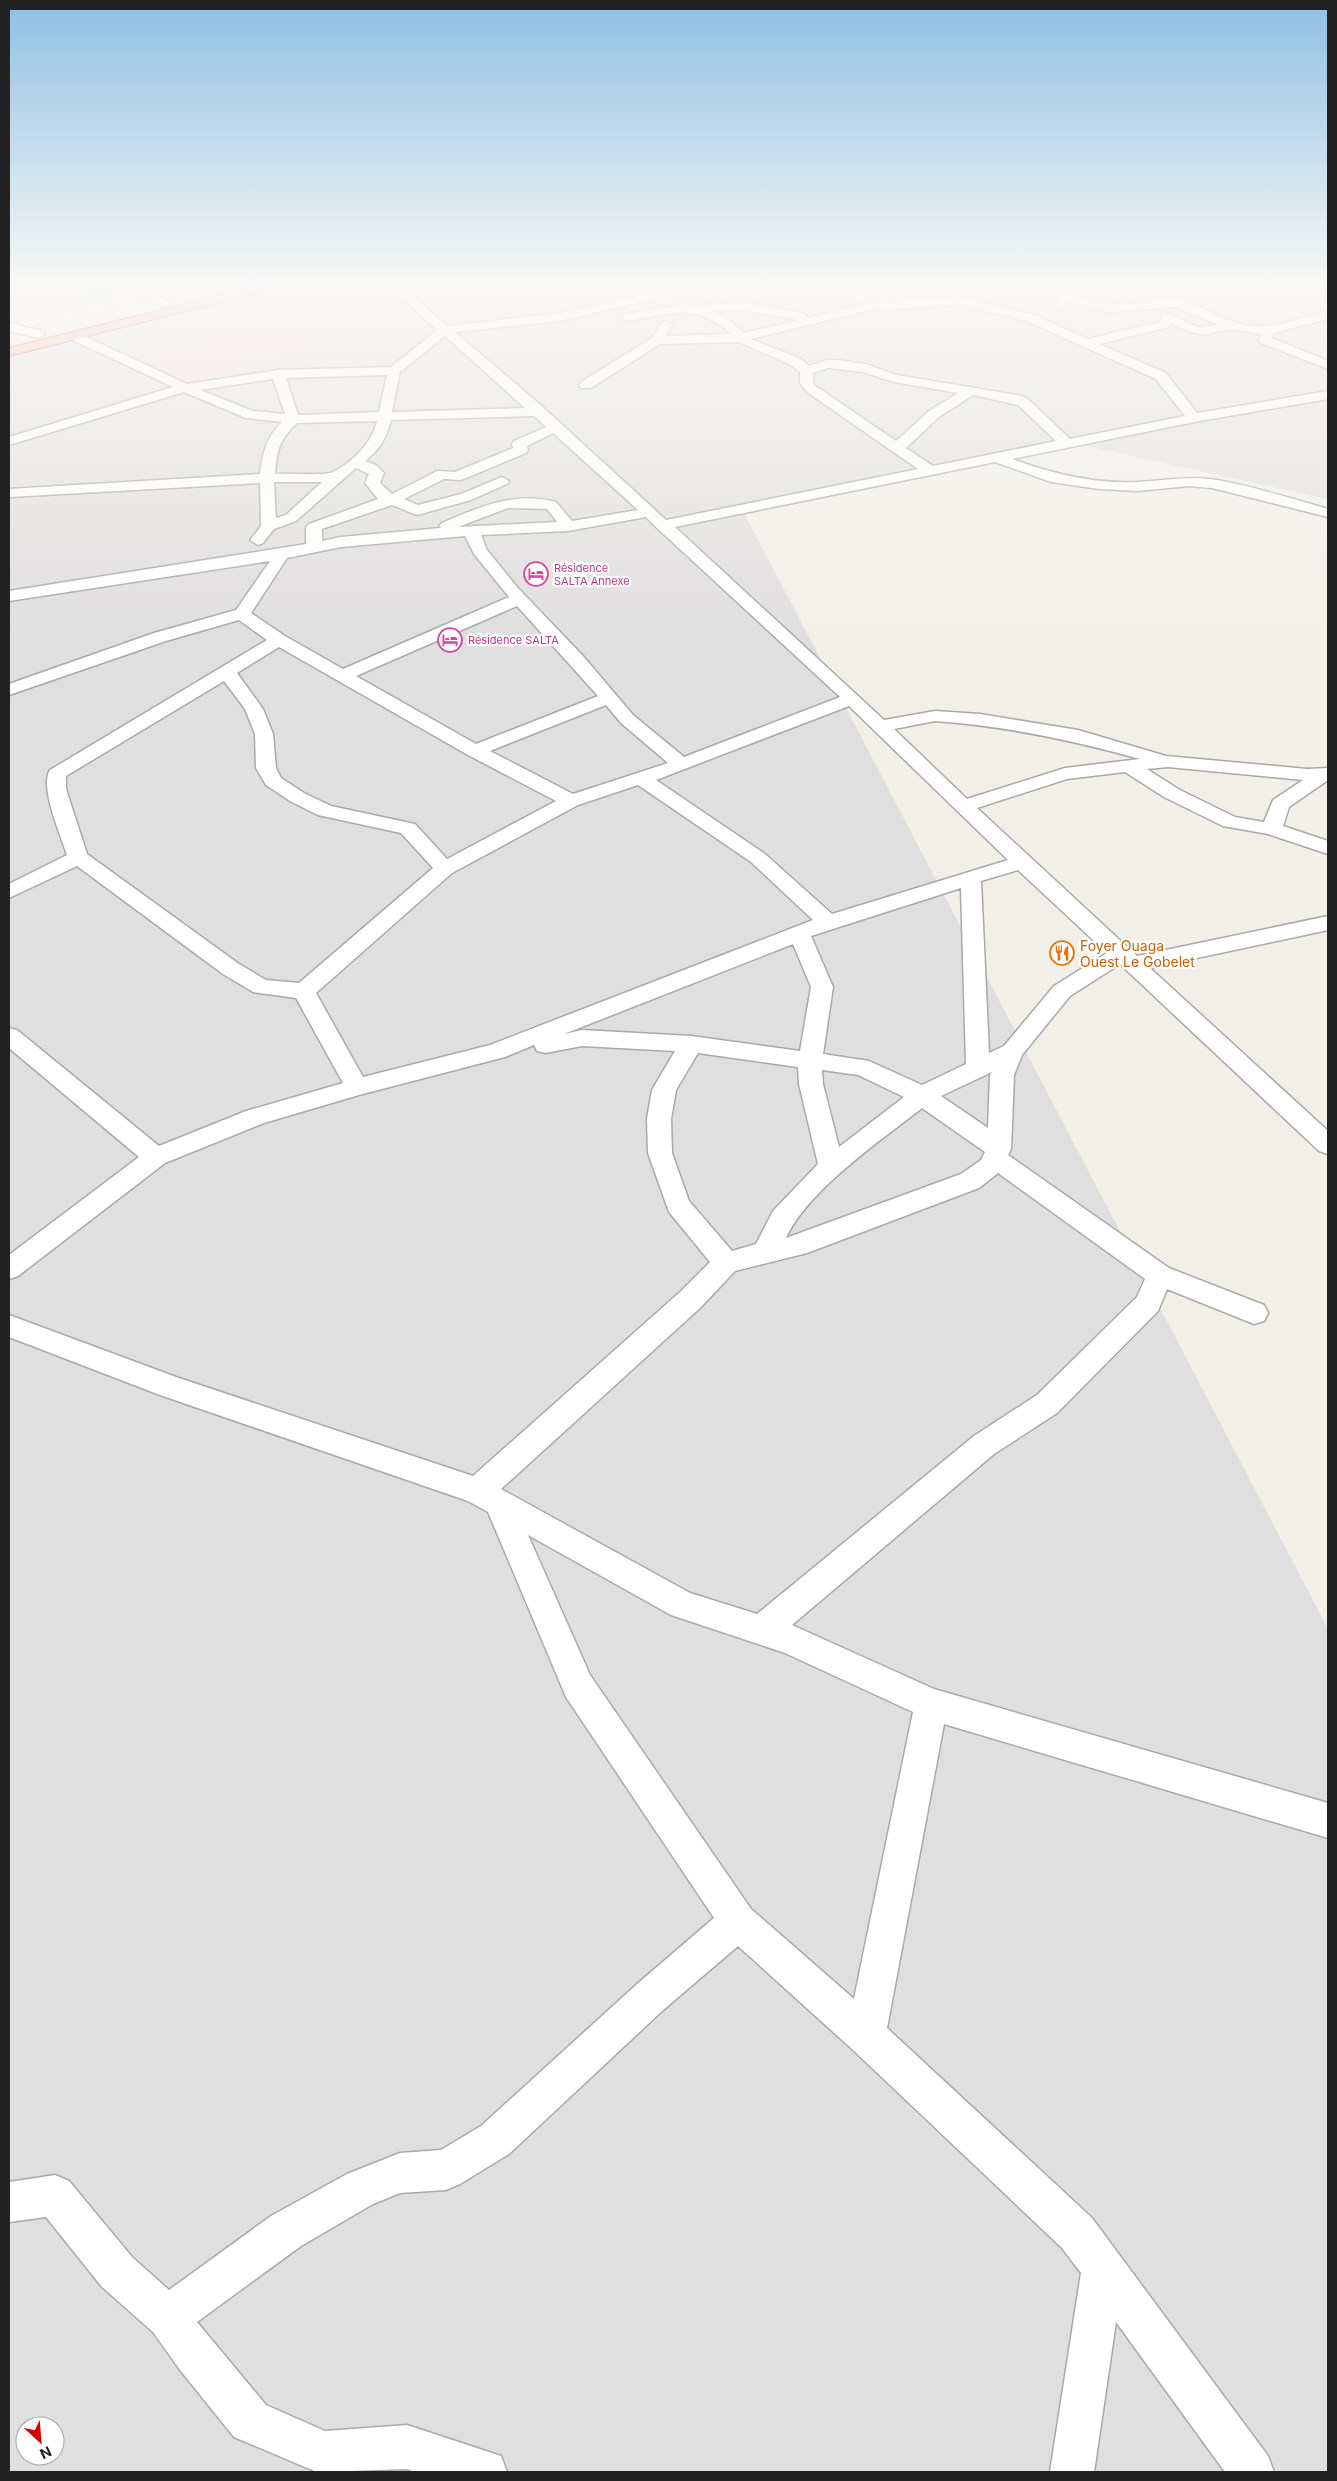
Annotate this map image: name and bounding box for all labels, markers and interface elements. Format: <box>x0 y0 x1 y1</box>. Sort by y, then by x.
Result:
hotel icon: Résidence SALTA Annexe <box>523 561 549 587</box>
place label: Résidence SALTA Annexe <box>554 561 630 588</box>
hotel icon: Résidence SALTA <box>437 627 463 653</box>
place label: Résidence SALTA <box>468 633 559 647</box>
place label: Foyer Ouaga Ouest Le Gobelet <box>1080 937 1195 970</box>
restaurant icon: Foyer Ouaga Ouest Le Gobelet <box>1049 940 1075 966</box>
north arrow <box>15 2416 65 2466</box>
text: N <box>37 2443 54 2463</box>

